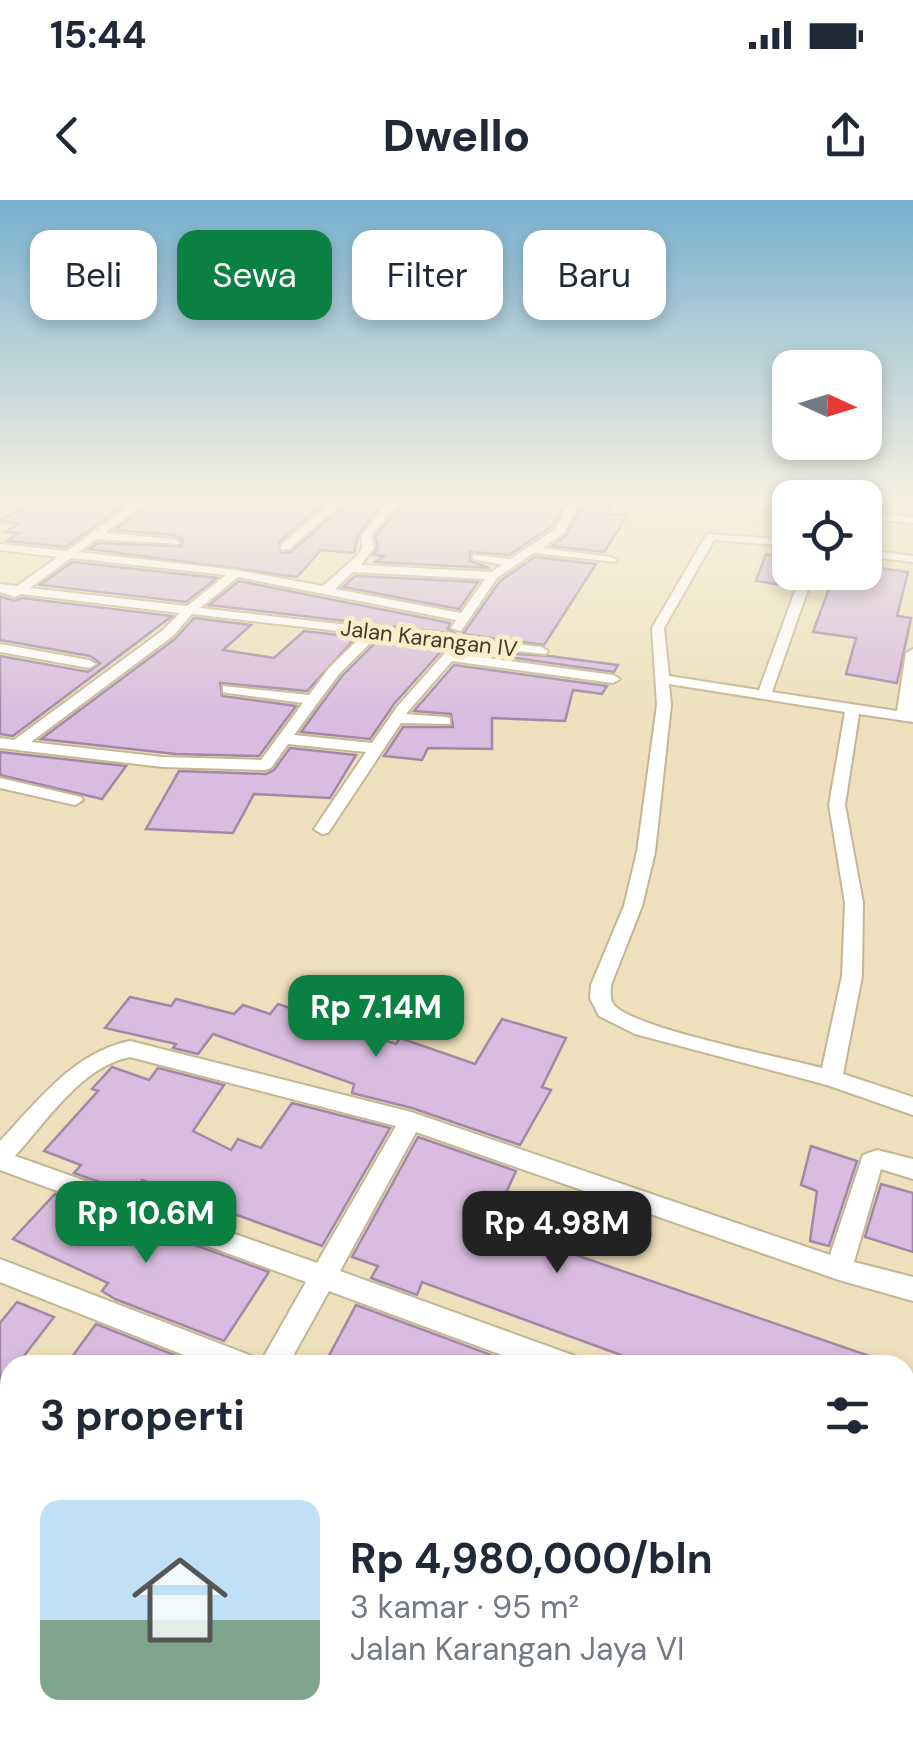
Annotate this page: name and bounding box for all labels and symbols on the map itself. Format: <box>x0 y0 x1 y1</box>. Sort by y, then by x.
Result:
north arrow <box>772 350 882 460</box>
street label: Jalan Karangan IV <box>339 613 519 664</box>
pin: Rp 7.14M <box>273 975 479 1060</box>
pin: Rp 10.6M <box>43 1181 249 1266</box>
pin: Rp 4.98M <box>454 1191 660 1276</box>

